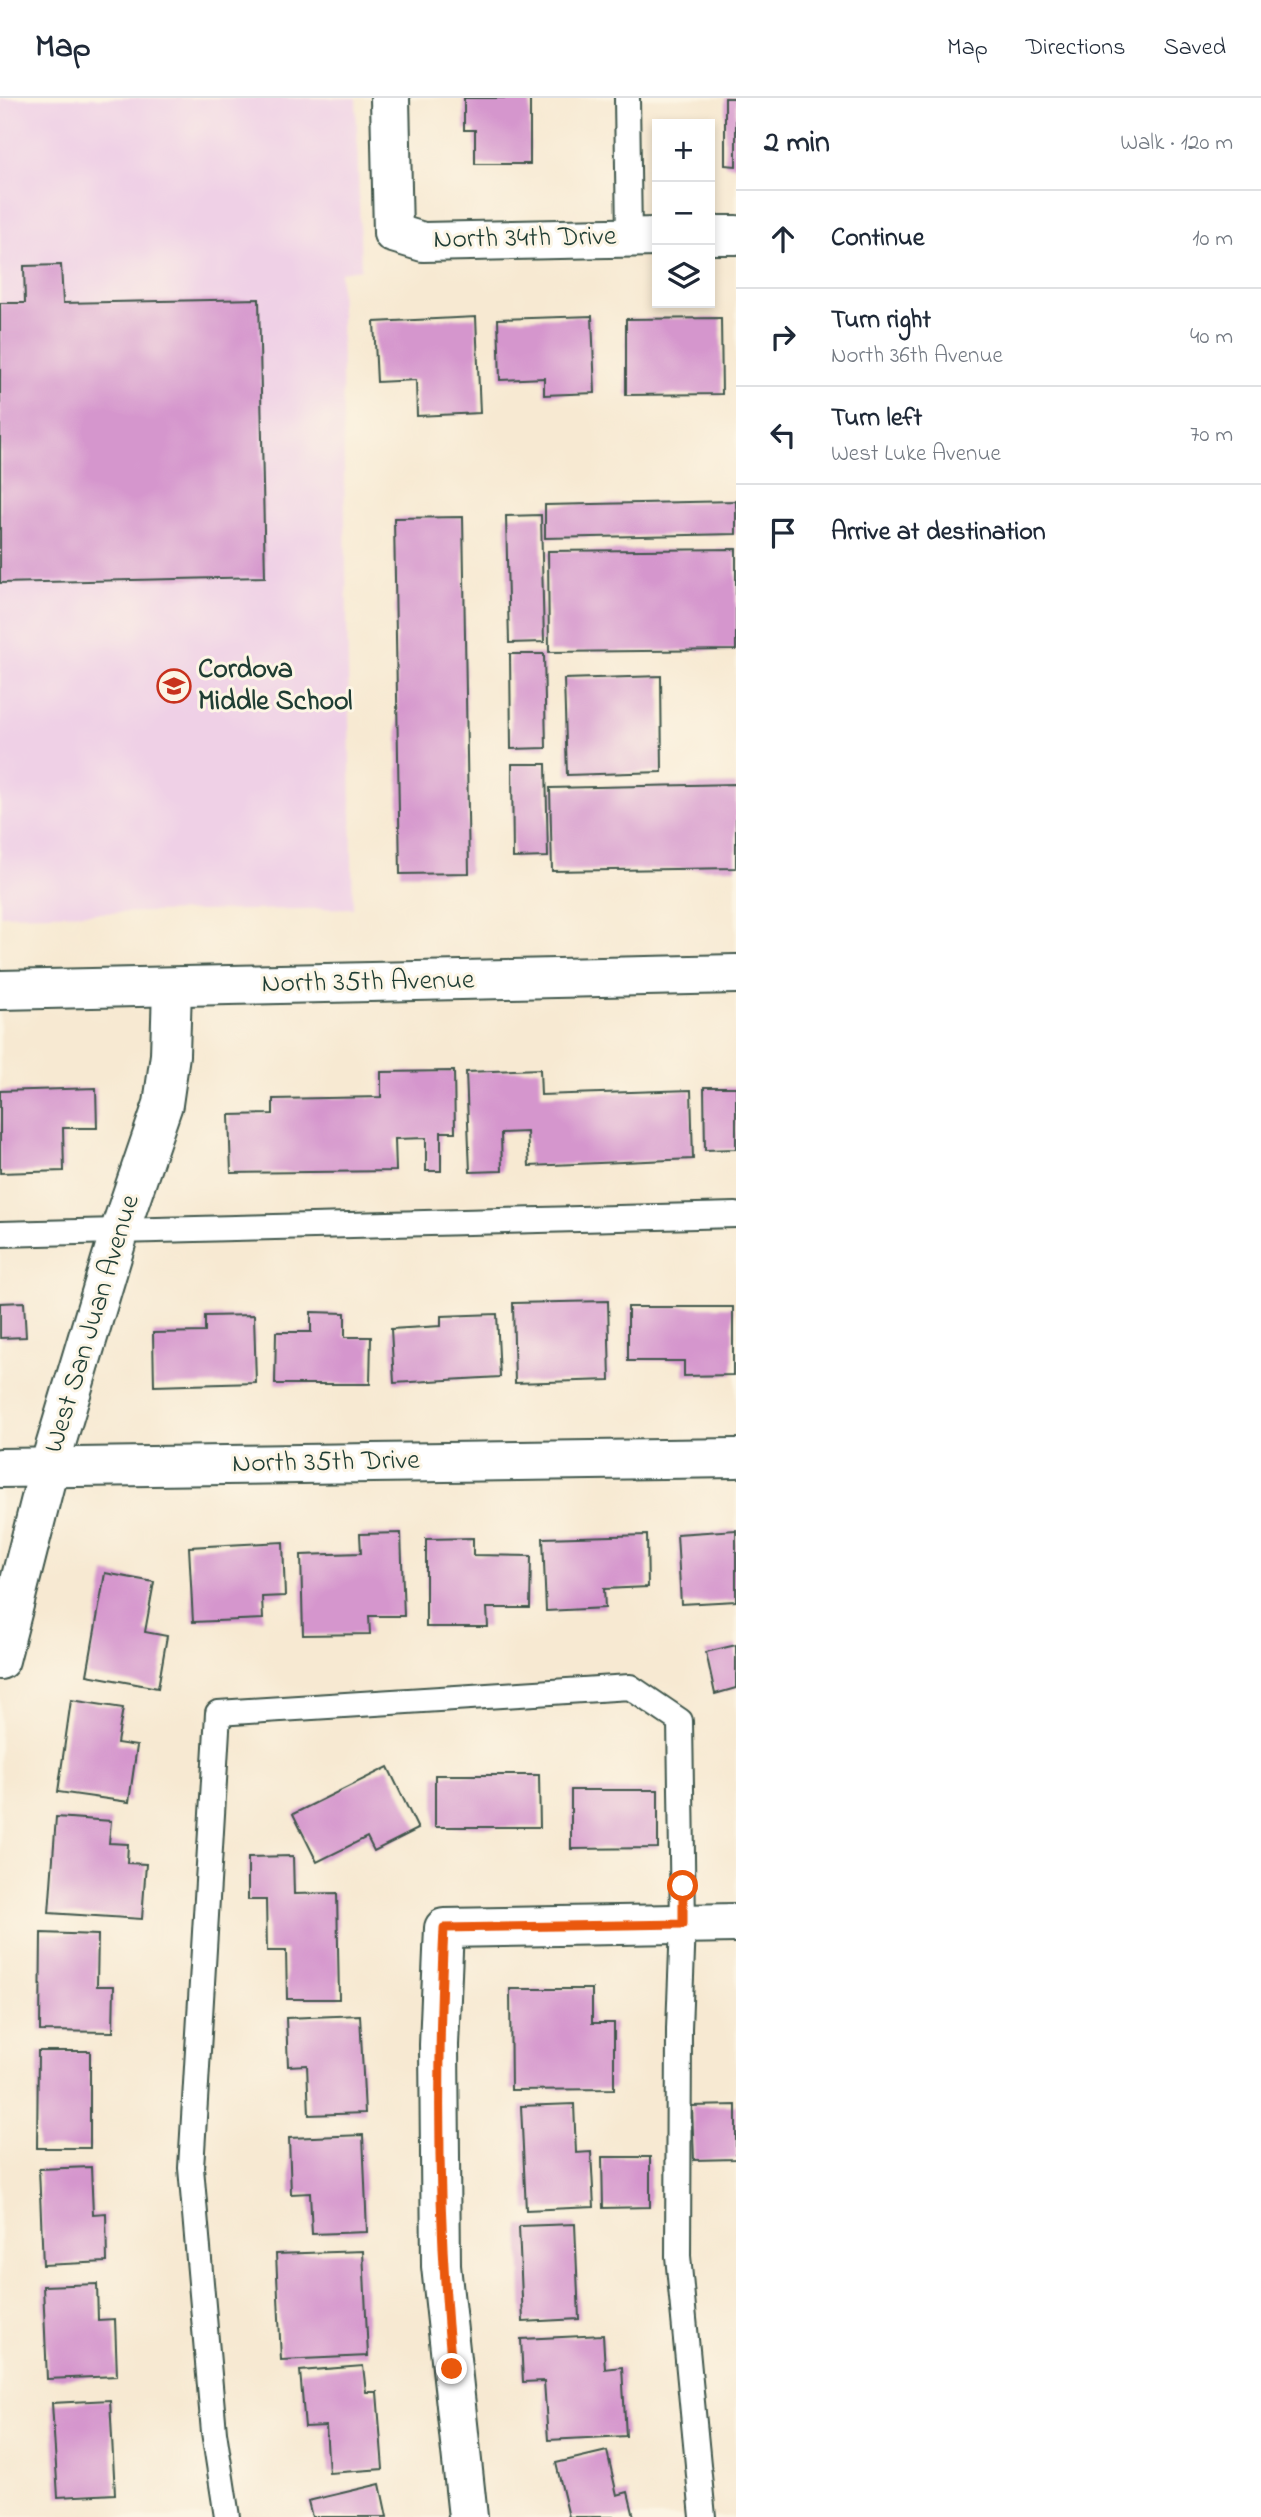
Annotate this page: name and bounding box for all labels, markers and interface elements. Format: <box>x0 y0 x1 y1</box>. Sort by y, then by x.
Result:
text: Map <box>35 24 91 72</box>
text: Map <box>947 31 988 66</box>
text: Directions <box>1026 31 1125 66</box>
text: Saved <box>1163 31 1226 66</box>
map controls <box>652 119 715 308</box>
button: + <box>652 119 715 182</box>
text: 2 min <box>764 122 830 166</box>
text: Walk · 120 m <box>1120 127 1233 160</box>
button: − <box>652 182 715 245</box>
street label: North 34th Drive <box>433 217 617 261</box>
icon: ahead <box>764 220 802 258</box>
text: Continue <box>831 220 924 258</box>
text: 10 m <box>1192 223 1233 256</box>
button: layers <box>652 245 715 308</box>
text: Turn right <box>831 302 931 340</box>
icon: right <box>764 318 802 356</box>
text: 40 m <box>1190 321 1233 354</box>
text: North 36th Avenue <box>831 340 1003 373</box>
text: Turn left <box>831 400 922 438</box>
icon: left <box>764 416 802 454</box>
text: 70 m <box>1190 419 1233 452</box>
text: West Luke Avenue <box>831 438 1001 471</box>
icon: arrive <box>764 514 802 552</box>
text: Arrive at destination <box>831 514 1046 552</box>
place label: Cordova Middle School <box>198 650 353 723</box>
school or university icon: Cordova Middle School <box>155 667 193 705</box>
street label: North 35th Avenue <box>261 961 475 1005</box>
street label: West San Juan Avenue <box>34 1189 152 1458</box>
street label: North 35th Drive <box>232 1441 421 1485</box>
route start <box>667 1870 698 1901</box>
route end <box>436 2353 467 2384</box>

